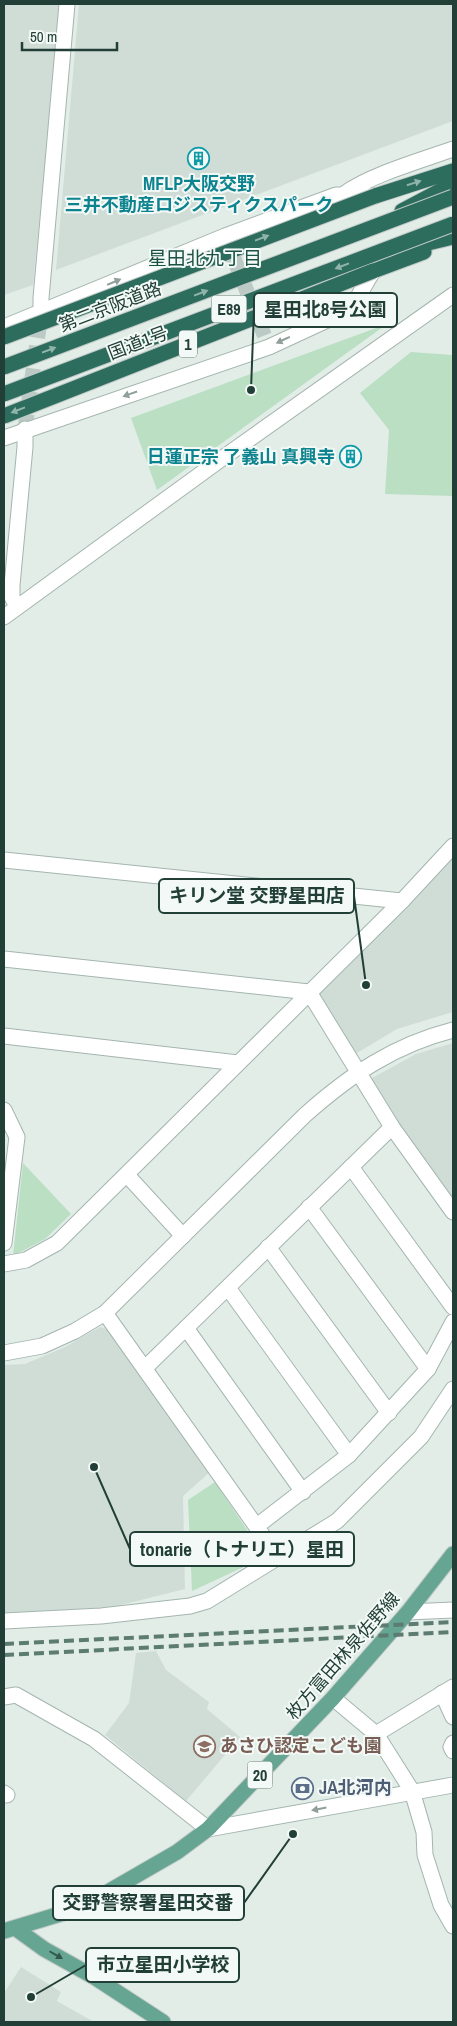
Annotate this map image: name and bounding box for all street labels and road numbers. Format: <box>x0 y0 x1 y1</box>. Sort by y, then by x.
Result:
street label: 第二京阪道路 <box>55 276 165 338</box>
road number: E89 <box>212 296 246 322</box>
street label: 国道1号 <box>104 320 171 365</box>
road number: 1 <box>179 330 197 358</box>
street label: 枚方富田林泉佐野線 <box>280 1586 405 1725</box>
road number: 20 <box>248 1762 272 1788</box>

